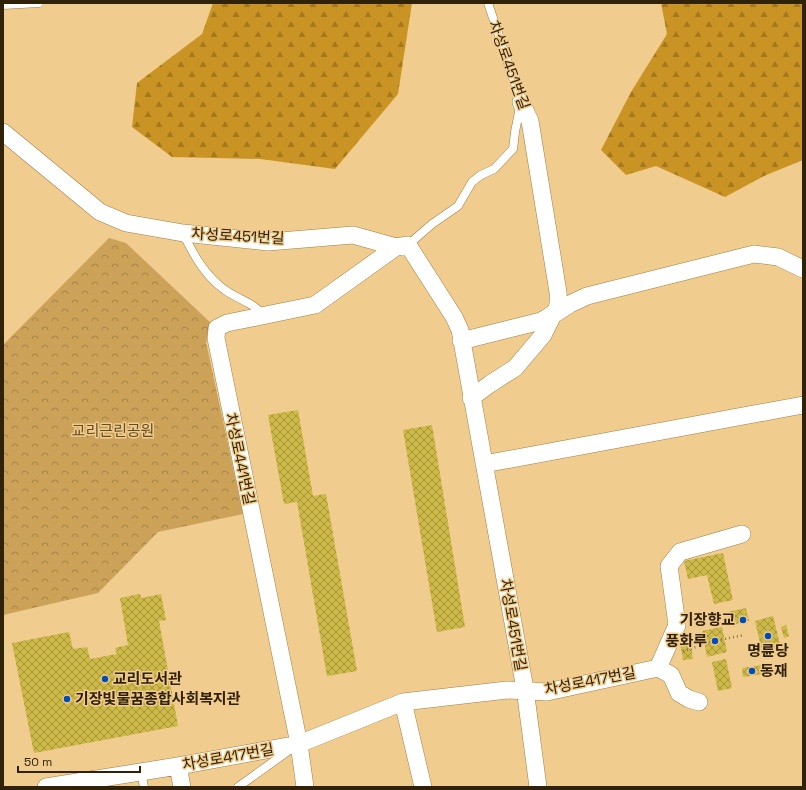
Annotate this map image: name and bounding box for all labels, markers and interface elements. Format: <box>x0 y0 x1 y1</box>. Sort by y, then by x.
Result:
street label: 차성로451번길 <box>485 18 534 112</box>
street label: 차성로451번길 <box>191 224 285 247</box>
street label: 차성로441번길 <box>221 411 260 507</box>
park label: 교리근린공원 <box>72 421 154 440</box>
street label: 차성로451번길 <box>496 577 531 673</box>
place label: 기장향교 <box>680 610 735 629</box>
marker: 기장향교 <box>738 615 748 625</box>
place label: 풍화루 <box>666 631 707 650</box>
marker: 명륜당 <box>763 631 773 641</box>
marker: 풍화루 <box>710 636 720 646</box>
place label: 명륜당 <box>747 641 789 660</box>
place label: 동재 <box>760 661 788 680</box>
street label: 차성로417번길 <box>543 662 637 699</box>
marker: 동재 <box>747 666 757 676</box>
place label: 교리도서관 <box>113 669 182 688</box>
marker: 교리도서관 <box>100 674 110 684</box>
place label: 기장빛물꿈종합사회복지관 <box>75 689 241 708</box>
marker: 기장빛물꿈종합사회복지관 <box>62 694 72 704</box>
street label: 차성로417번길 <box>181 739 275 774</box>
scale bar <box>18 748 140 774</box>
text: 50 m <box>24 754 52 770</box>

